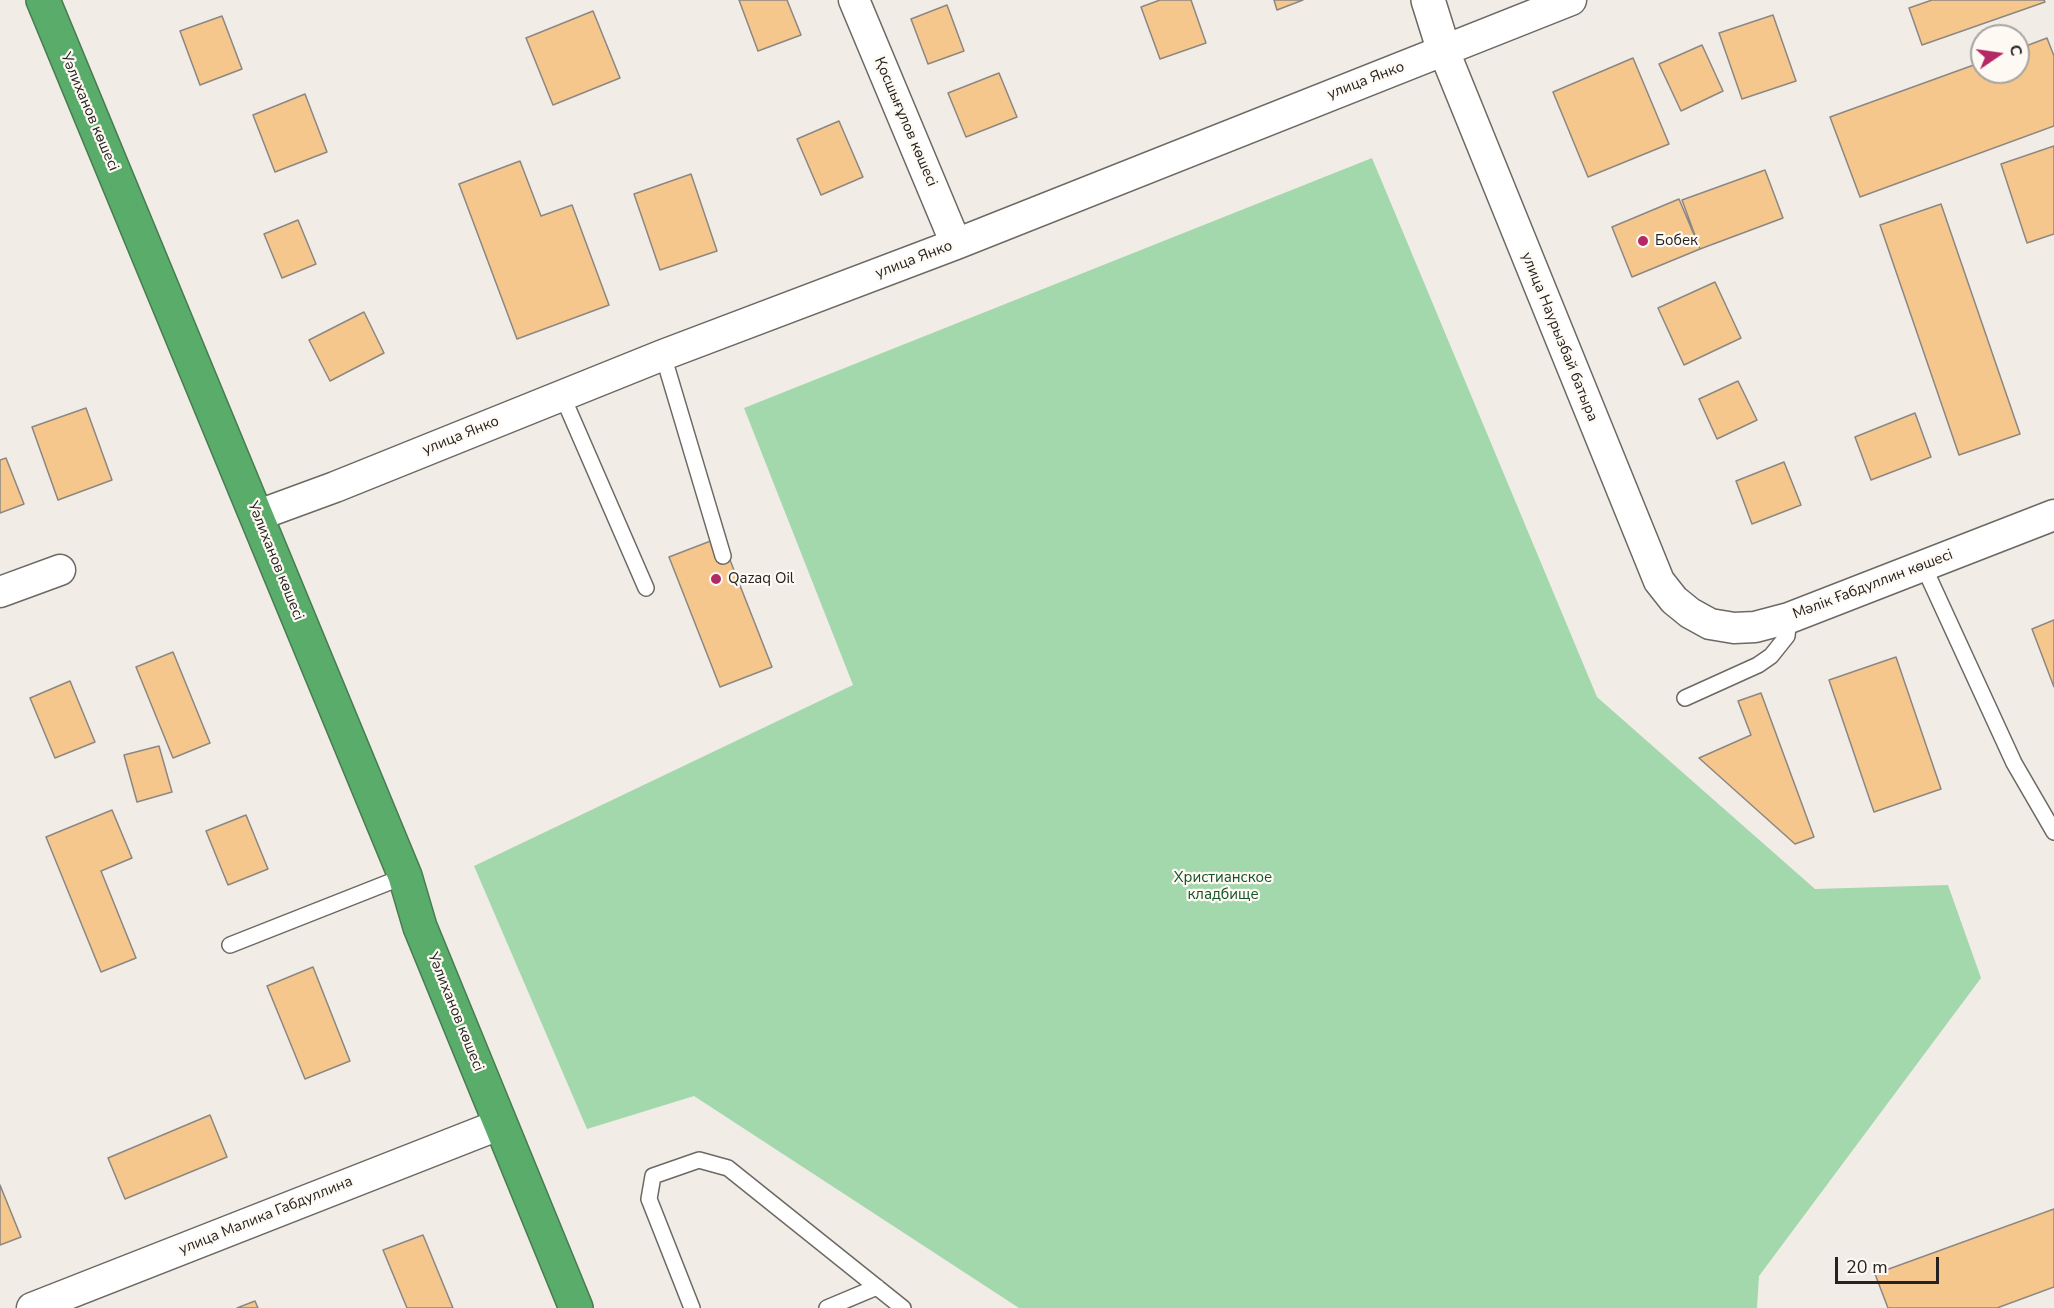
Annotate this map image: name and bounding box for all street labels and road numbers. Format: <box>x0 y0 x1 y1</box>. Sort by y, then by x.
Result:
street label: Уәлиханов көшесі <box>56 50 122 174</box>
street label: Қосшығұлов көшесі <box>870 54 940 190</box>
street label: улица Янко <box>1325 58 1407 104</box>
street label: улица Янко <box>873 237 955 283</box>
street label: улица Наурызбай батыра <box>1517 250 1601 424</box>
street label: улица Янко <box>420 412 502 460</box>
street label: Уәлиханов көшесі <box>243 499 307 623</box>
street label: Мәлік Ғабдуллин көшесі <box>1790 546 1956 624</box>
street label: Уәлиханов көшесі <box>423 950 487 1074</box>
street label: улица Малика Габдуллина <box>177 1173 355 1259</box>

